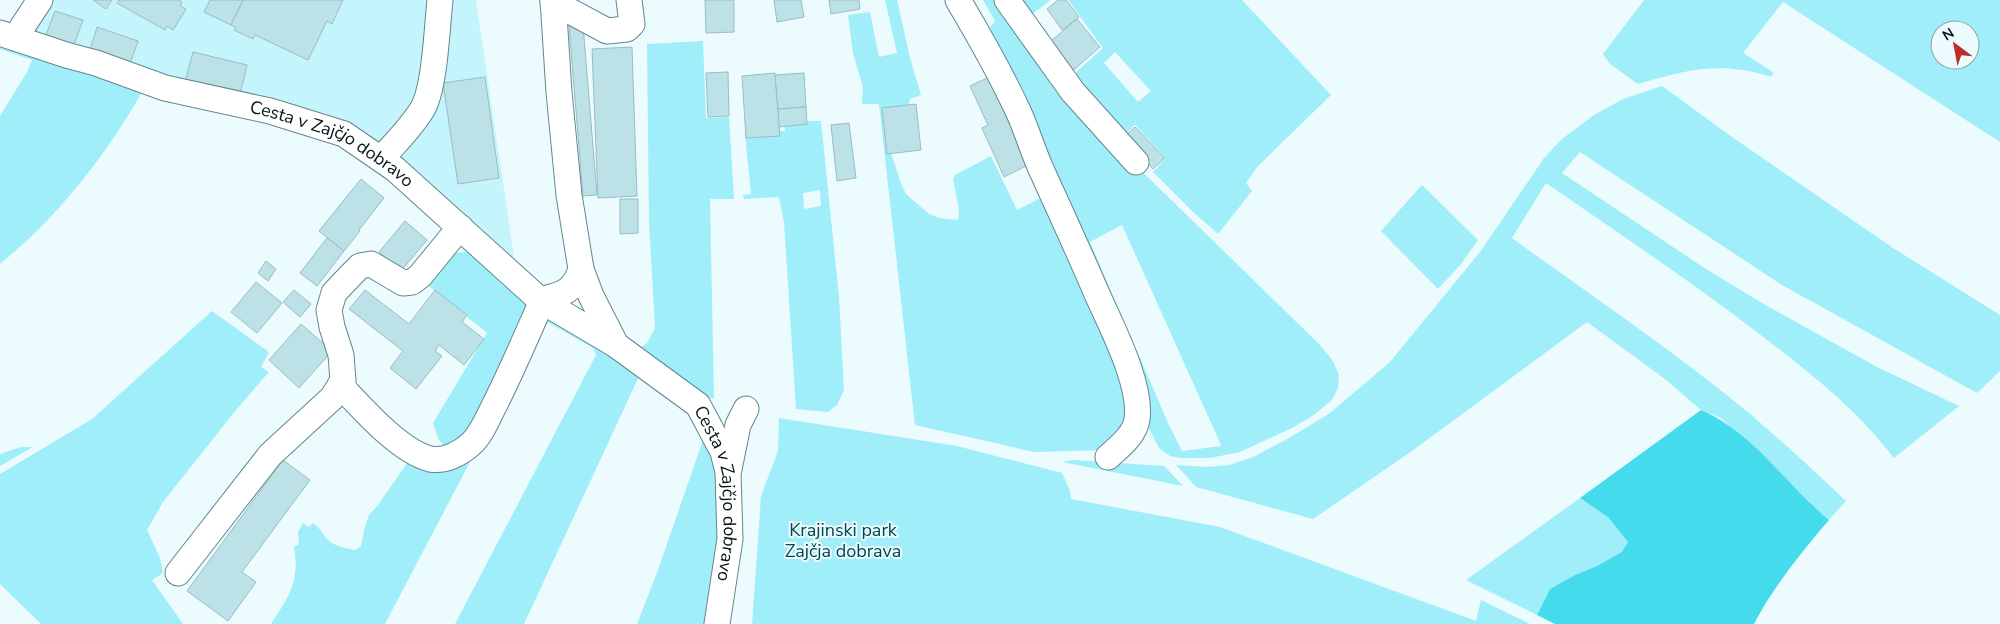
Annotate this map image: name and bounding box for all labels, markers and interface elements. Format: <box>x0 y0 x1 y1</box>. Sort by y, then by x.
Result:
north arrow <box>1930 20 1980 70</box>
text: N <box>1939 24 1958 45</box>
street label: Cesta v Zajčjo dobravo <box>248 95 419 193</box>
street label: Cesta v Zajčjo dobravo <box>688 401 742 583</box>
park label: Krajinski park Zajčja dobrava <box>785 518 901 563</box>

